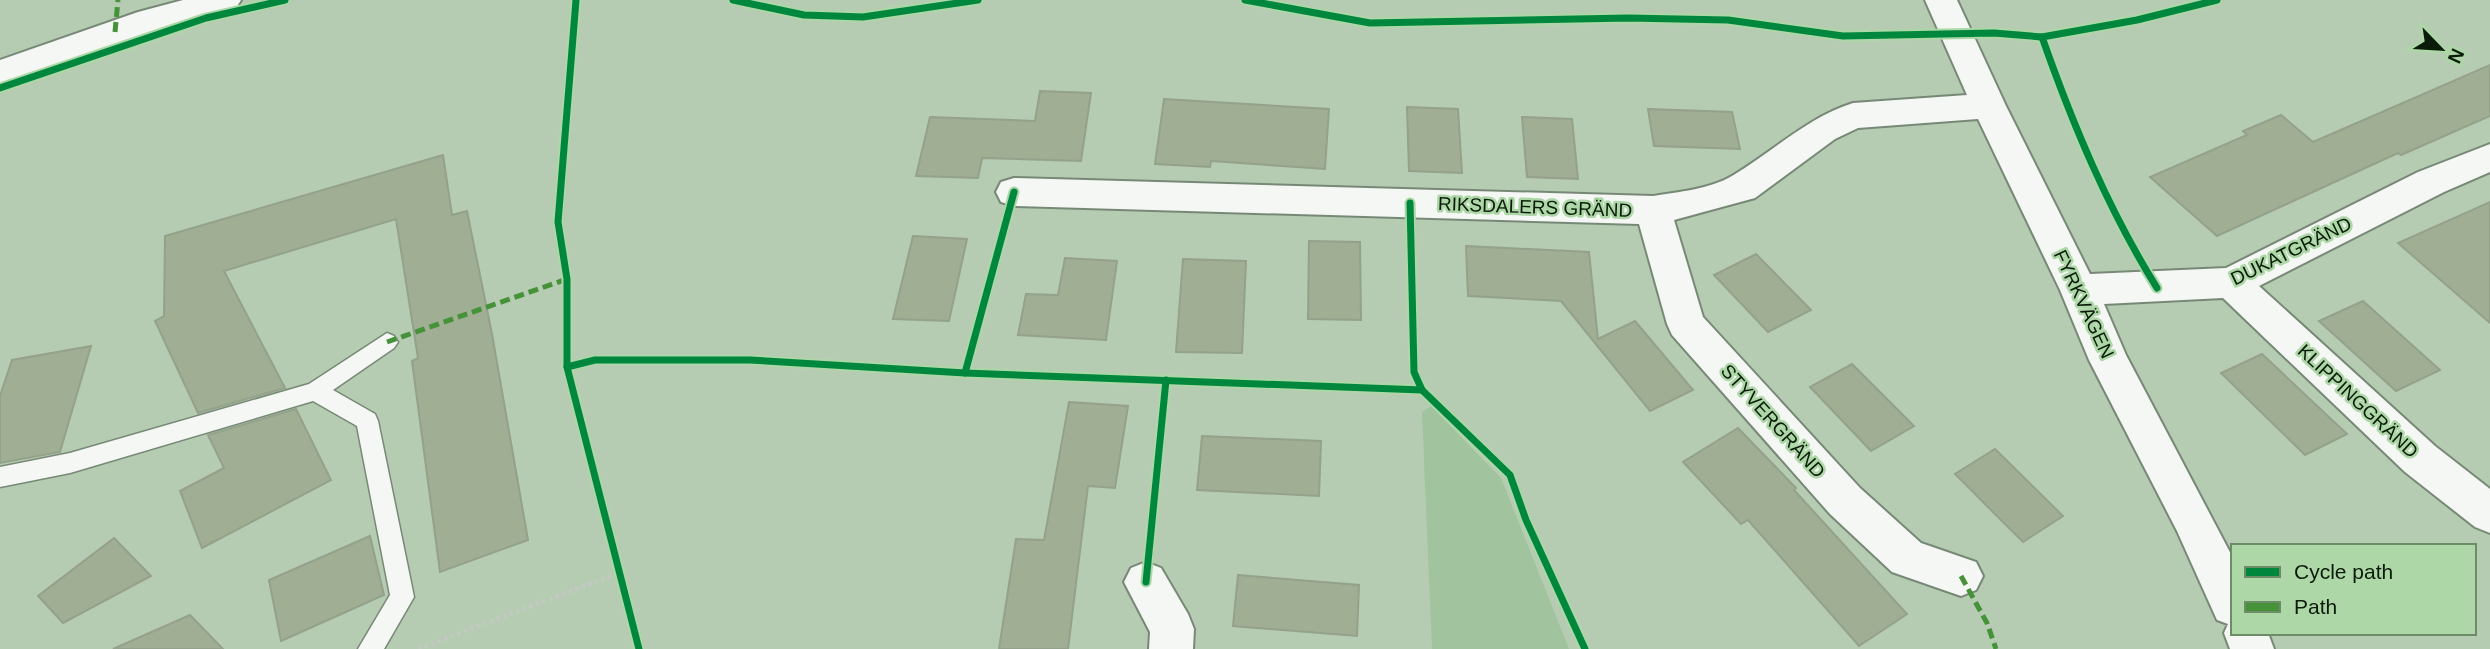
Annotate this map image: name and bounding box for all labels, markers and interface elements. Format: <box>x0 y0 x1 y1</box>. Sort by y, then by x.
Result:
north arrow <box>2406 14 2476 84</box>
text: N <box>2444 45 2468 67</box>
street label: RIKSDALERS GRÄND <box>1438 193 1632 221</box>
street label: DUKATGRÄND <box>2227 213 2355 289</box>
street label: FYRKVÄGEN <box>2050 246 2118 362</box>
street label: KLIPPINGGRÄND <box>2294 340 2422 462</box>
street label: STYVERGRÄND <box>1717 360 1829 482</box>
legend <box>2231 544 2476 635</box>
text: Cycle path <box>2294 560 2393 583</box>
text: Path <box>2294 595 2337 618</box>

